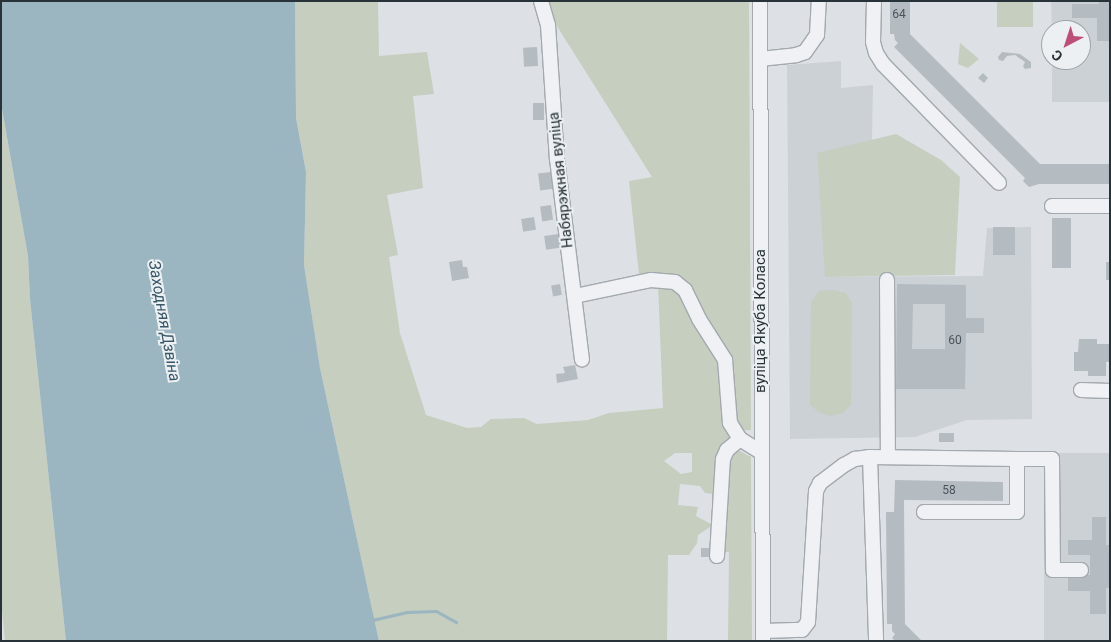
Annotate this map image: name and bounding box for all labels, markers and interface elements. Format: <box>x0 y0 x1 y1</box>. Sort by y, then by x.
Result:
house number: 64 <box>892 8 906 22</box>
north arrow <box>1041 20 1091 70</box>
text: С <box>1048 47 1066 65</box>
street label: Набярэжная вуліца <box>545 111 577 249</box>
street label: вуліца Якуба Коласа <box>752 249 770 393</box>
water label: Заходняя Дзвіна <box>144 259 184 383</box>
house number: 60 <box>948 334 962 348</box>
house number: 58 <box>942 484 956 498</box>

